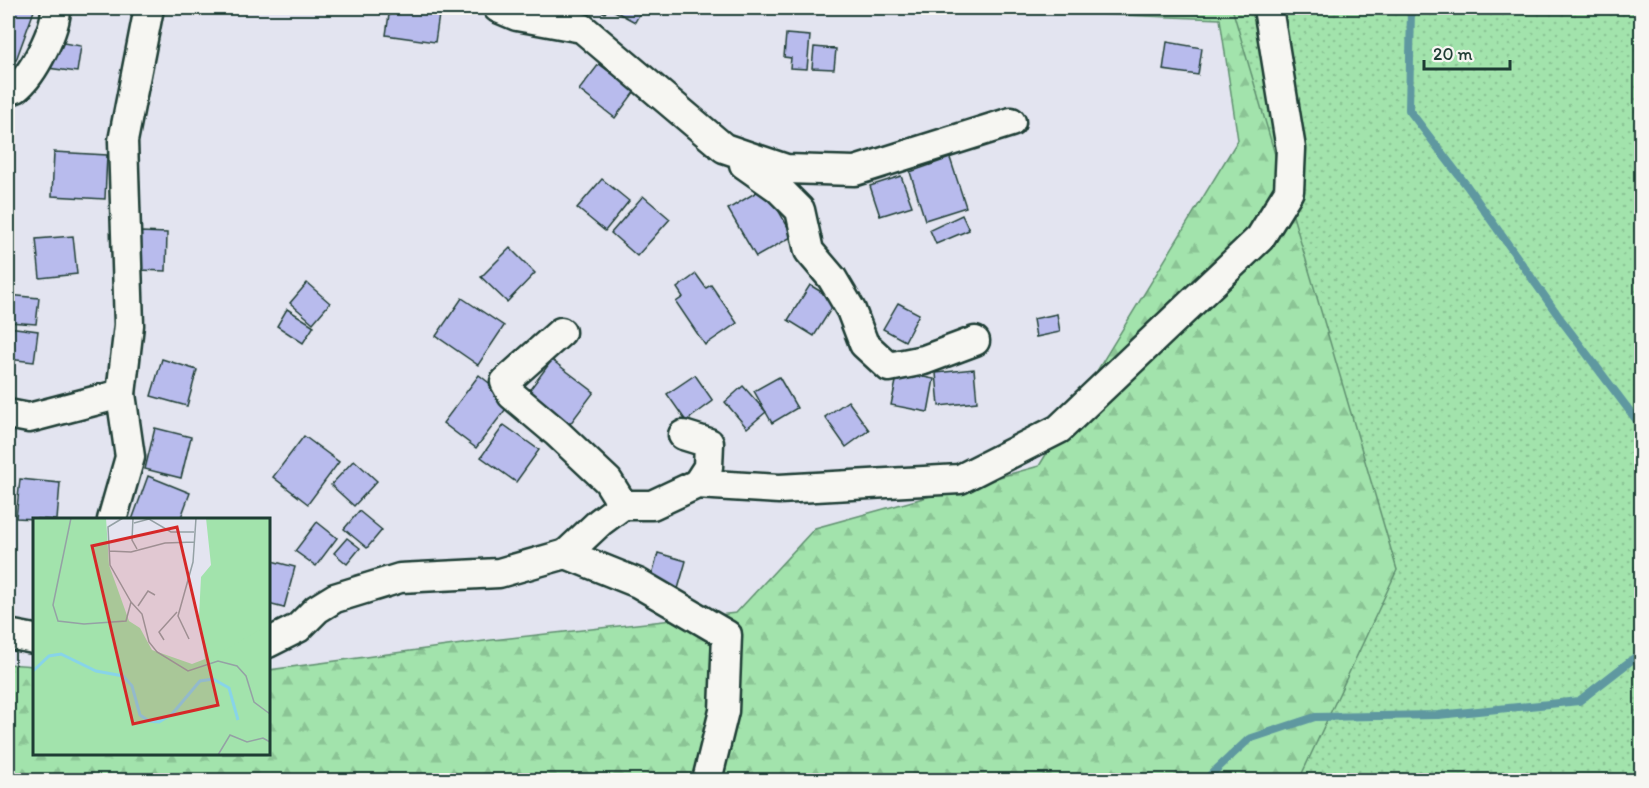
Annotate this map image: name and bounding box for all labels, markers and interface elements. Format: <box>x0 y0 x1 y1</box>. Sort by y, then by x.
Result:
scale bar <box>1424 33 1510 71</box>
text: 20 m <box>1433 43 1473 65</box>
inset map <box>33 518 270 755</box>

